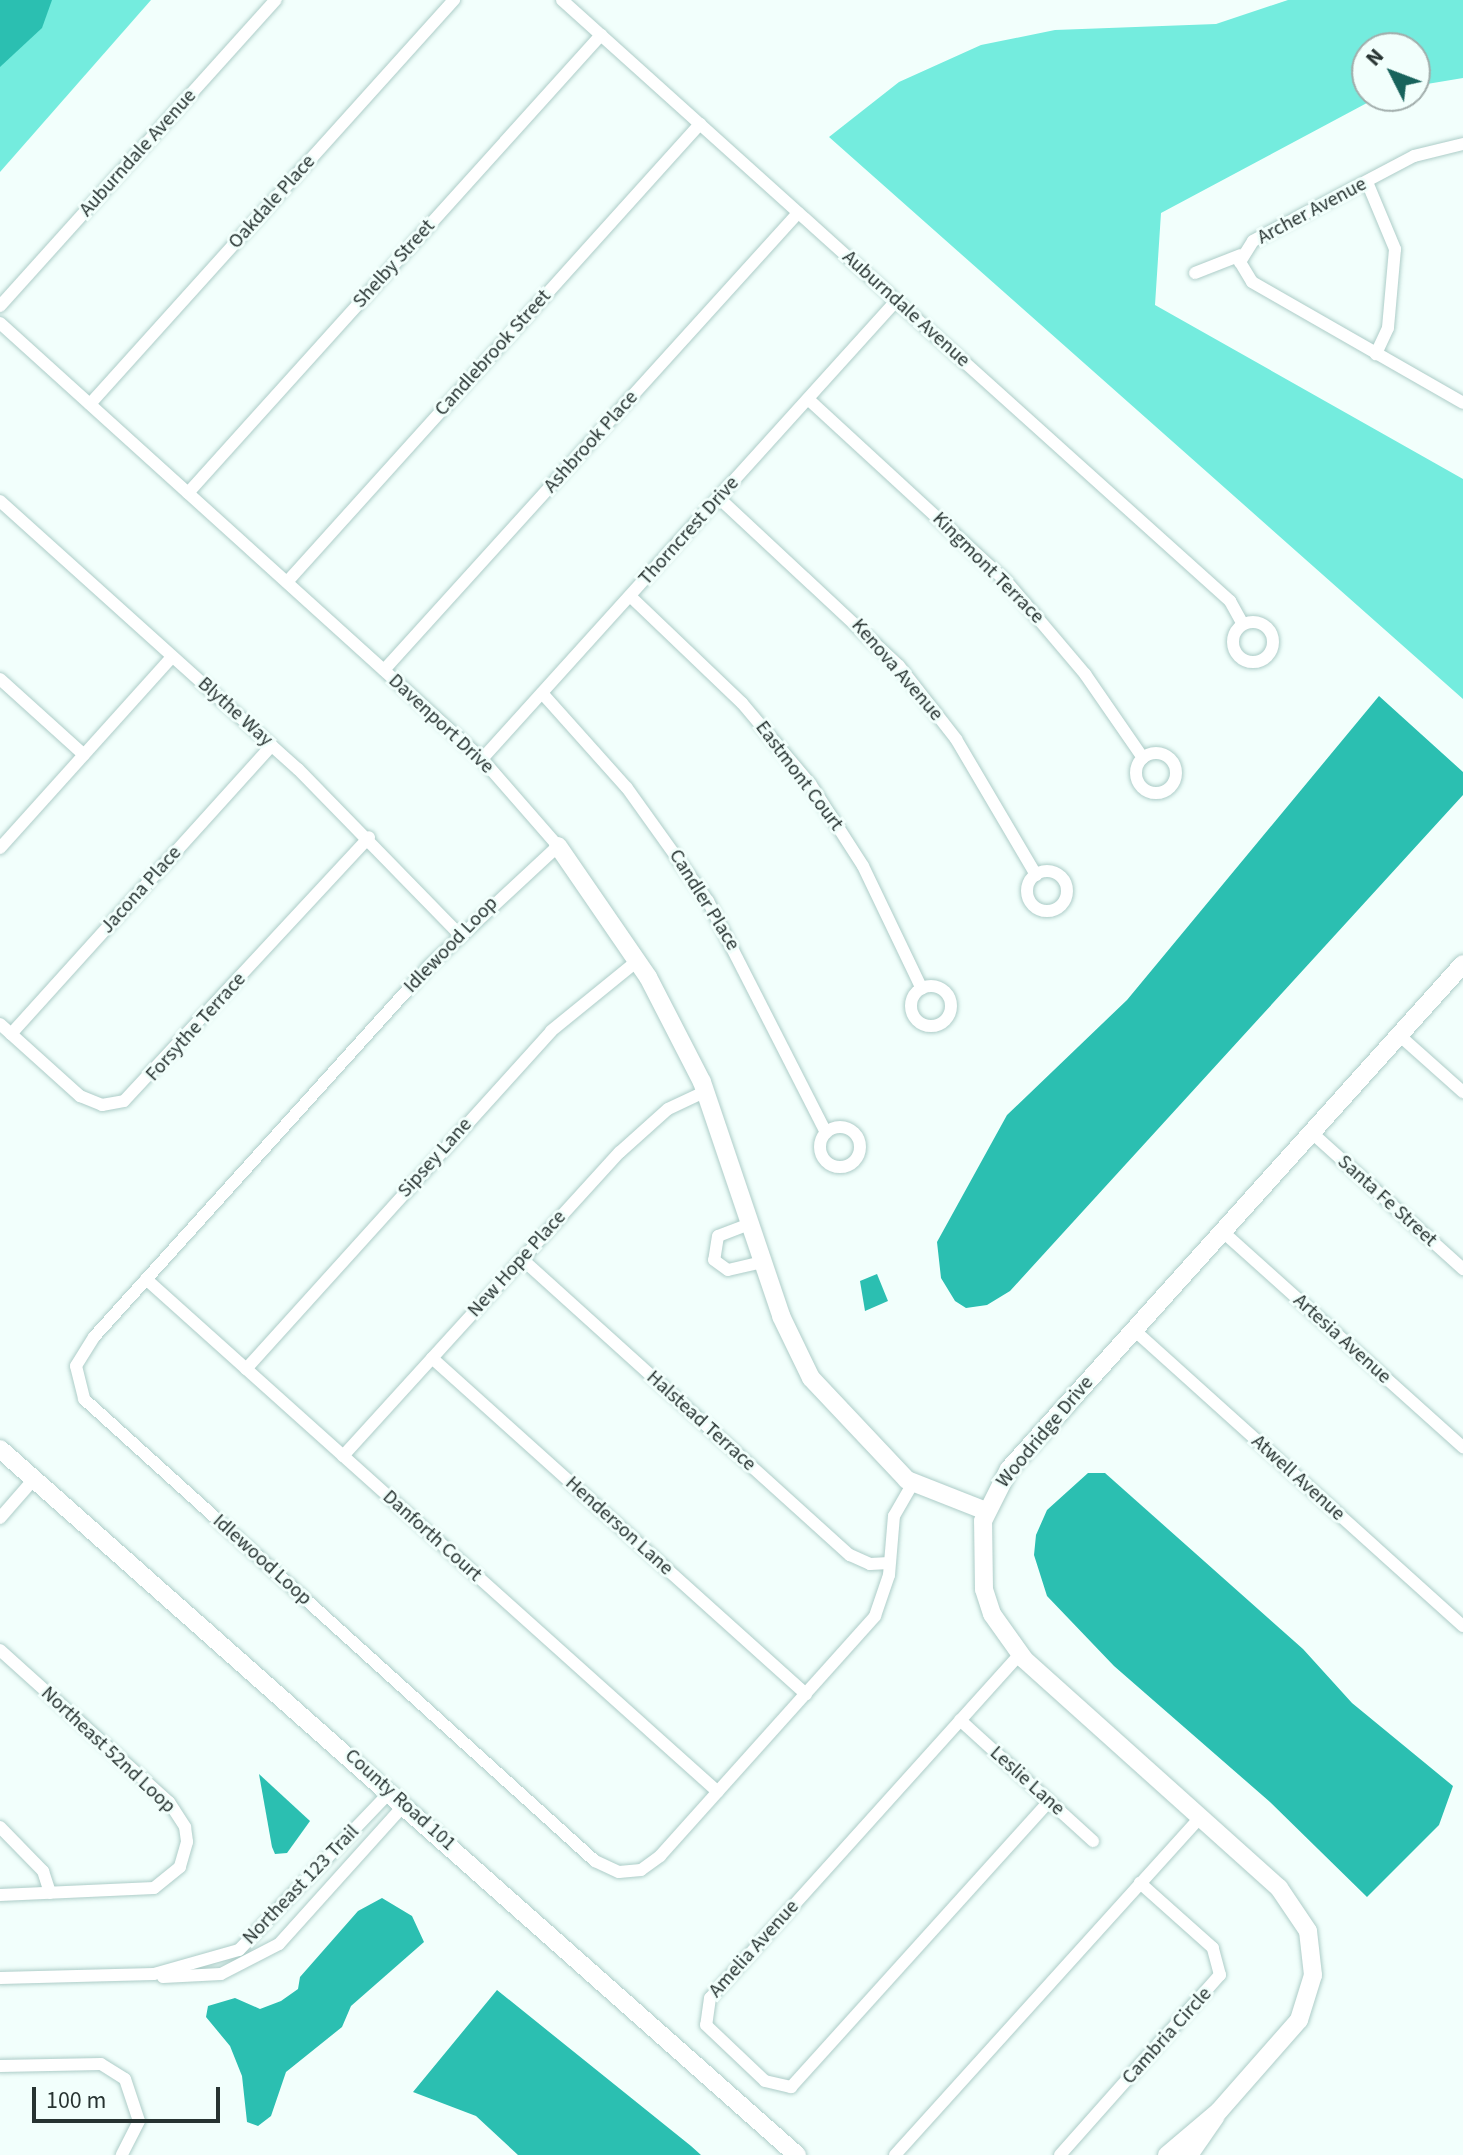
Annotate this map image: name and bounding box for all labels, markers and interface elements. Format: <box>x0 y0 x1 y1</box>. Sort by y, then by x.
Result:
north arrow <box>1351 32 1431 112</box>
text: N <box>1358 41 1391 73</box>
street label: Auburndale Avenue <box>74 84 202 222</box>
street label: Oakdale Place <box>224 150 320 254</box>
street label: Archer Avenue <box>1253 172 1371 250</box>
street label: Shelby Street <box>348 215 440 313</box>
street label: Auburndale Avenue <box>837 245 975 373</box>
street label: Candlebrook Street <box>430 285 556 421</box>
street label: Ashbrook Place <box>539 386 643 498</box>
street label: Thorncrest Drive <box>634 472 744 590</box>
street label: Kingmont Terrace <box>927 507 1049 629</box>
street label: Kenova Avenue <box>846 614 948 726</box>
street label: Davenport Drive <box>383 669 499 779</box>
street label: Blythe Way <box>193 672 277 752</box>
street label: Eastmont Court <box>750 716 848 836</box>
street label: Jacona Place <box>96 841 186 939</box>
street label: Candler Place <box>663 845 745 955</box>
street label: Idlewood Loop <box>399 892 503 998</box>
street label: Forsythe Terrace <box>141 968 251 1086</box>
street label: Sipsey Lane <box>393 1113 477 1203</box>
street label: Santa Fe Street <box>1332 1150 1442 1252</box>
street label: New Hope Place <box>463 1206 571 1322</box>
street label: Artesia Avenue <box>1288 1289 1396 1389</box>
street label: Halstead Terrace <box>641 1366 761 1476</box>
street label: Woodridge Drive <box>991 1371 1099 1493</box>
street label: Atwell Avenue <box>1246 1430 1350 1526</box>
street label: Henderson Lane <box>560 1471 678 1581</box>
street label: Danforth Court <box>377 1485 487 1587</box>
street label: Idlewood Loop <box>208 1509 316 1611</box>
street label: Northeast 52nd Loop <box>36 1682 180 1818</box>
street label: Leslie Lane <box>985 1741 1069 1821</box>
street label: County Road 101 <box>340 1744 460 1856</box>
street label: Northeast 123 Trail <box>238 1820 364 1950</box>
street label: Amelia Avenue <box>704 1895 804 2003</box>
street label: Cambria Circle <box>1117 1983 1217 2089</box>
scale bar <box>36 2071 224 2121</box>
text: 100 m <box>46 2083 106 2118</box>

